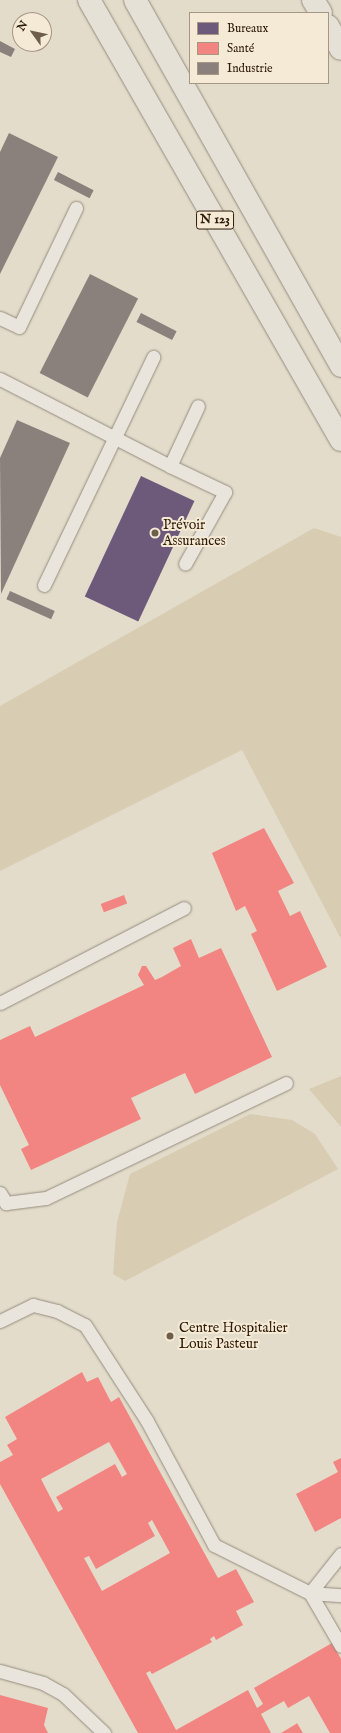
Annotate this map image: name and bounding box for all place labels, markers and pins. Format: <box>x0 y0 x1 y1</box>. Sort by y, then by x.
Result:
place label: Prévoir Assurances <box>163 517 226 550</box>
marker: Prévoir Assurances <box>150 528 160 538</box>
place label: Centre Hospitalier Louis Pasteur <box>179 1320 288 1352</box>
marker: Centre Hospitalier Louis Pasteur <box>164 1330 176 1342</box>

